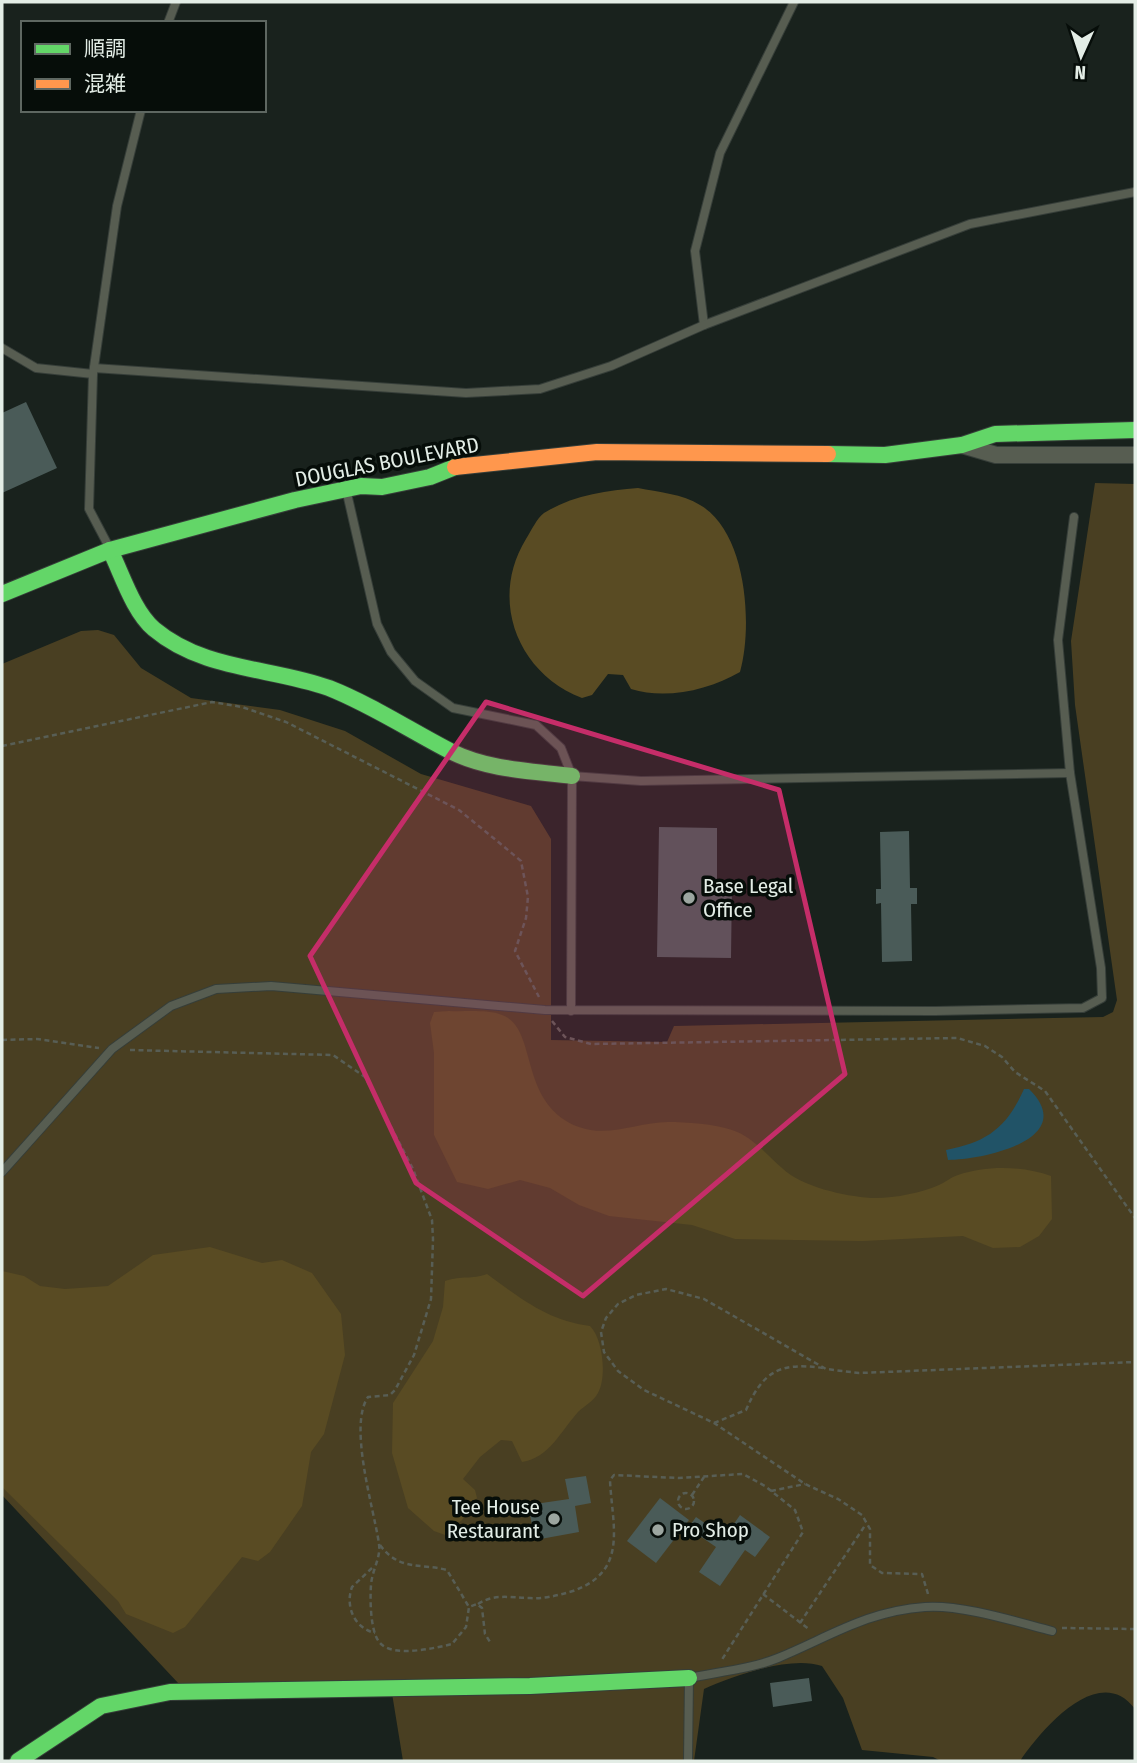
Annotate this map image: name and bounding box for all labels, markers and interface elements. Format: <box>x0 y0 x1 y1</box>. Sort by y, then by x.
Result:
legend <box>21 21 266 112</box>
north arrow <box>1046 21 1116 91</box>
text: 順調 <box>84 36 126 62</box>
text: N <box>1074 61 1086 84</box>
text: 混雑 <box>84 71 126 97</box>
street label: DOUGLAS BOULEVARD <box>293 431 481 493</box>
place label: Base Legal Office <box>703 873 794 923</box>
marker: Base Legal Office <box>681 890 697 906</box>
place label: Tee House Restaurant <box>447 1494 540 1544</box>
marker: Tee House Restaurant <box>546 1511 562 1527</box>
place label: Pro Shop <box>672 1517 749 1543</box>
marker: Pro Shop <box>650 1522 666 1538</box>

